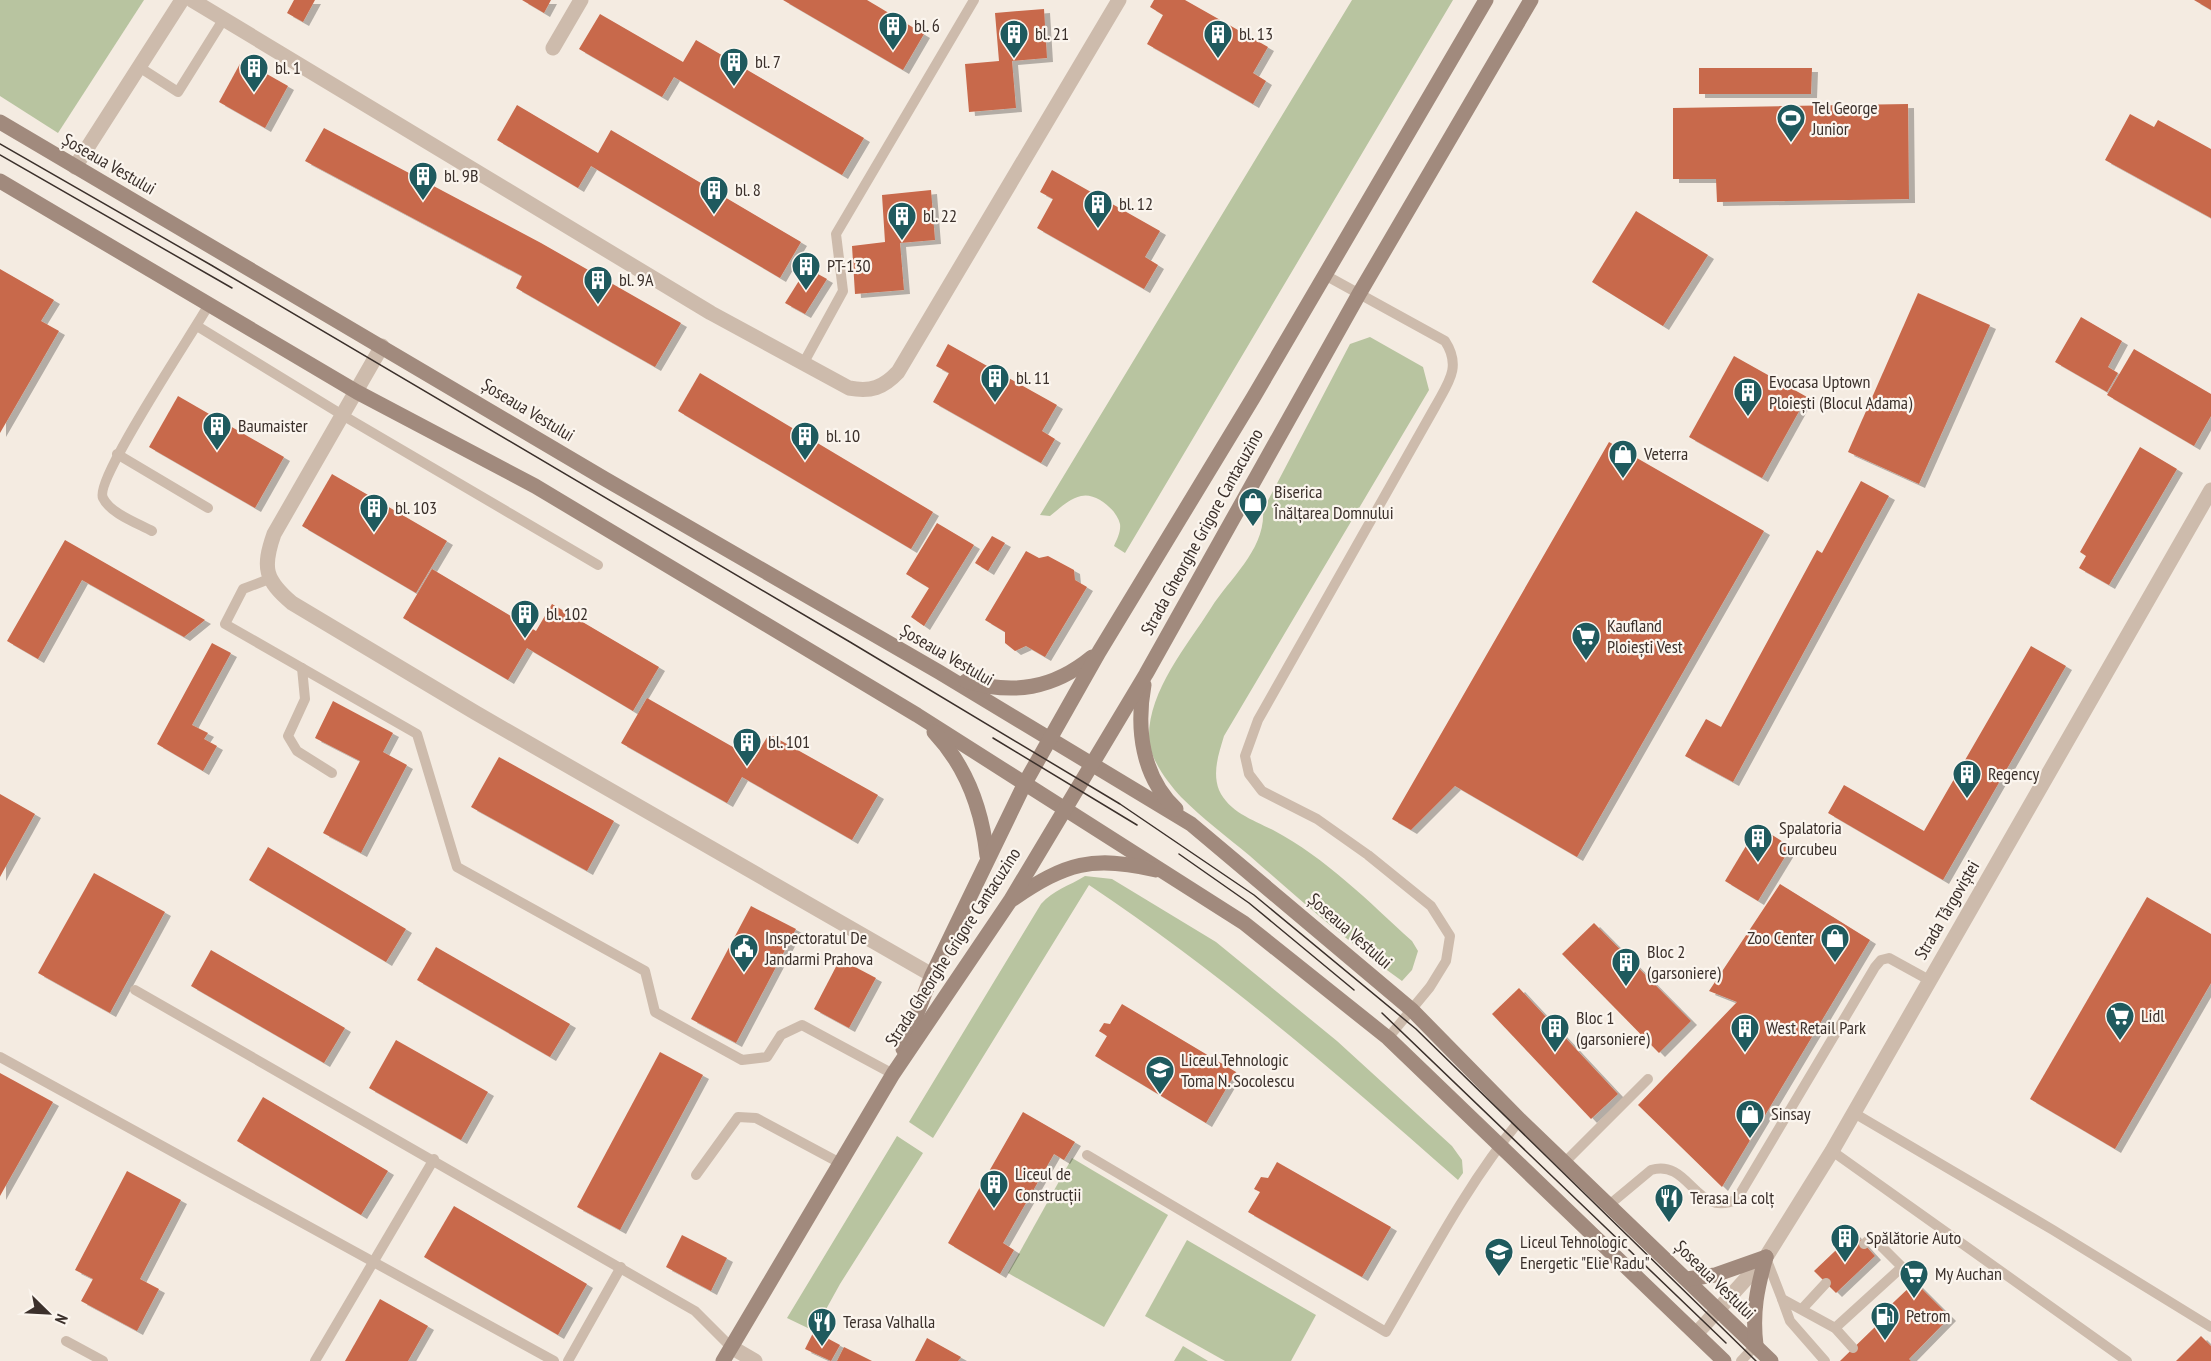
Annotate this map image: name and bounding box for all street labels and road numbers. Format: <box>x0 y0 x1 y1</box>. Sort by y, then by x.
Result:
street label: Șoseaua Vestului <box>58 128 160 200</box>
street label: Șoseaua Vestului <box>478 373 579 446</box>
street label: Strada Gheorghe Grigore Cantacuzino <box>1135 424 1268 639</box>
street label: Șoseaua Vestului <box>896 619 998 691</box>
street label: Strada Gheorghe Grigore Cantacuzino <box>880 843 1026 1050</box>
street label: Strada Târgoviștei <box>1909 856 1984 963</box>
street label: Șoseaua Vestului <box>1303 888 1397 973</box>
street label: Șoseaua Vestului <box>1670 1235 1761 1324</box>

